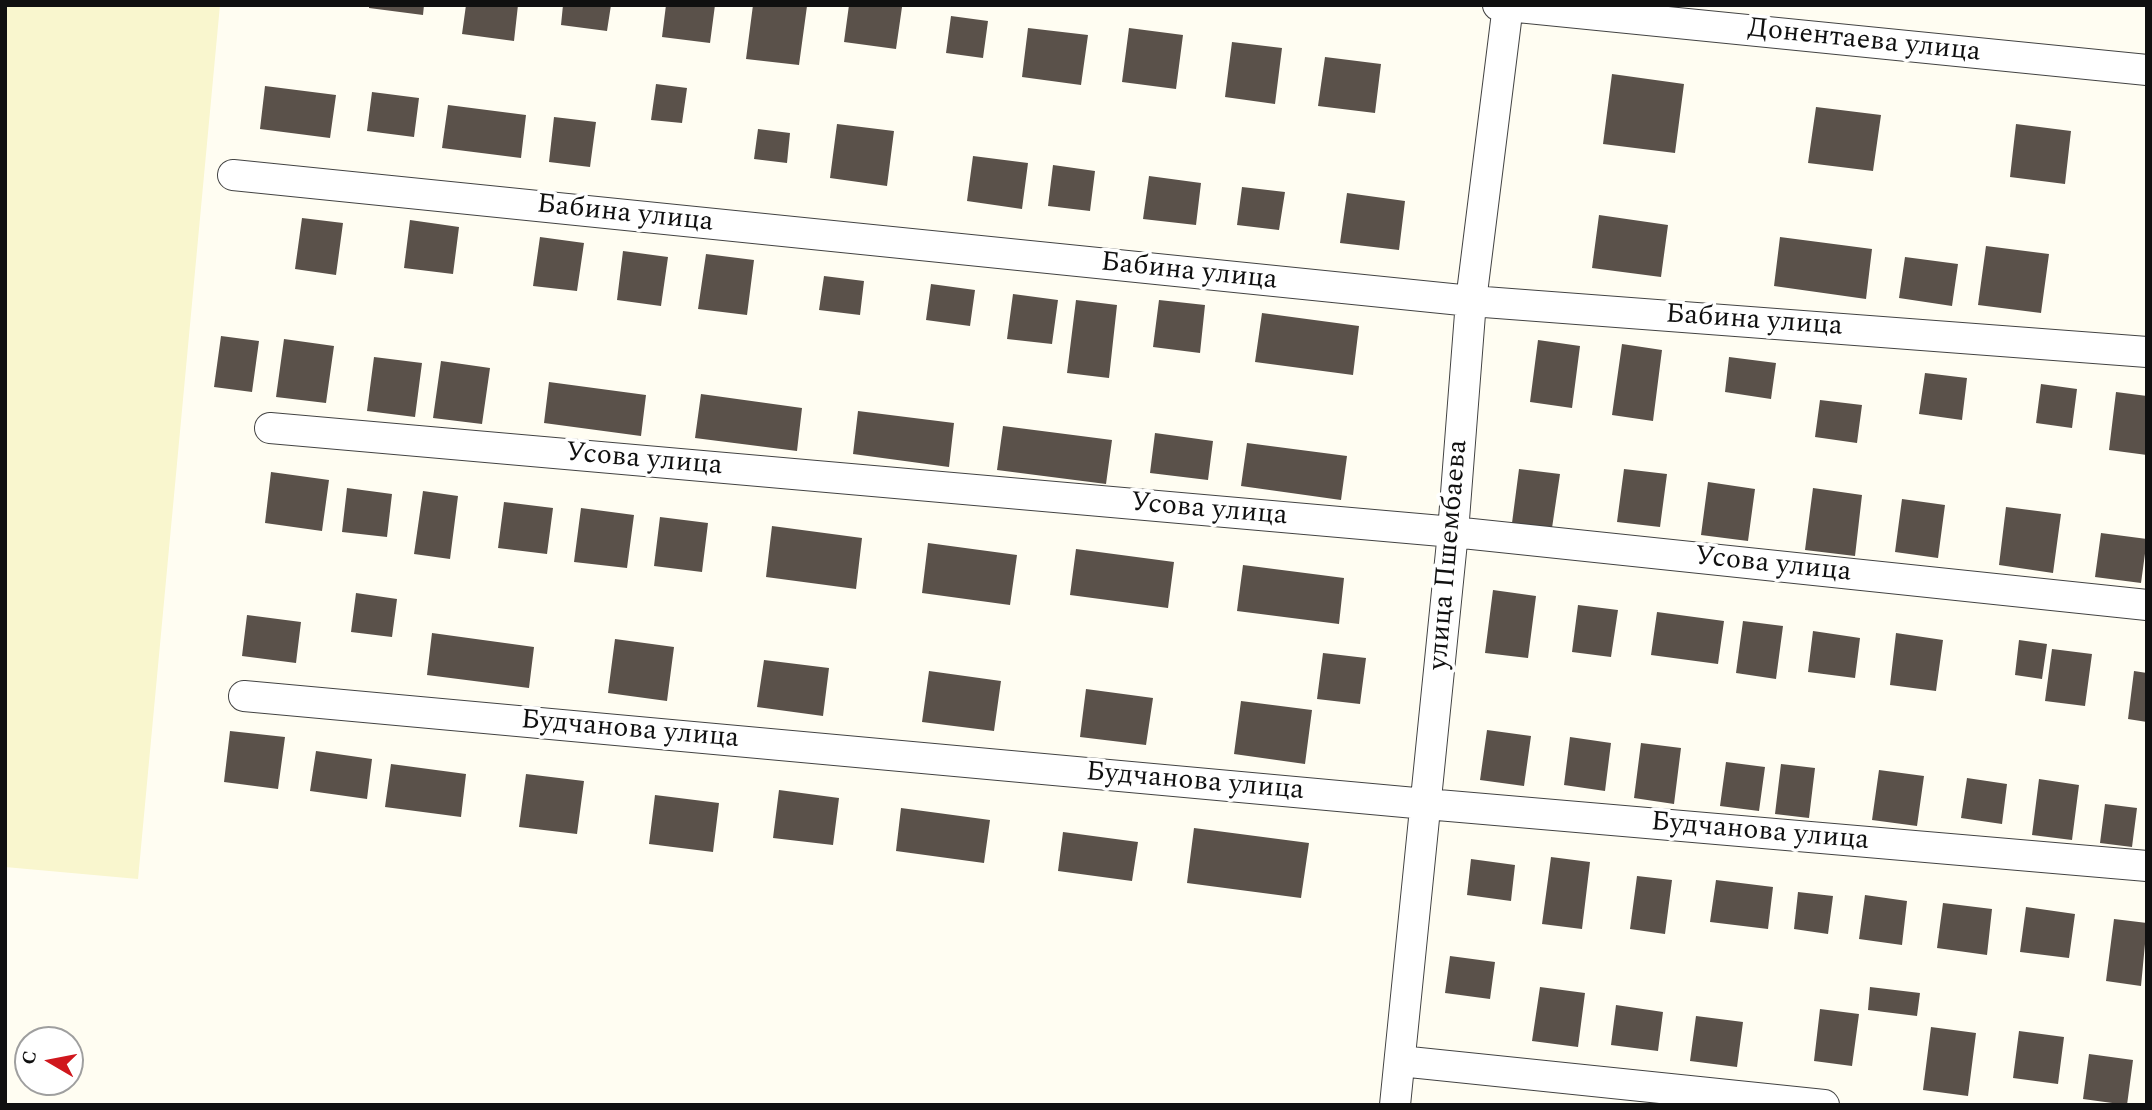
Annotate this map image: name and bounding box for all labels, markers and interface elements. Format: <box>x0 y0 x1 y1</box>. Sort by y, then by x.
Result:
street label: Донентаева улица <box>1746 13 1982 71</box>
street label: Бабина улица <box>535 189 715 241</box>
street label: Бабина улица <box>1099 247 1279 299</box>
street label: Бабина улица <box>1664 299 1844 345</box>
street label: Усова улица <box>564 437 724 485</box>
street label: улица Пшембаева <box>1423 438 1477 672</box>
street label: Усова улица <box>1129 487 1289 535</box>
street label: Усова улица <box>1693 541 1853 591</box>
street label: Будчанова улица <box>520 705 740 757</box>
street label: Будчанова улица <box>1085 757 1305 809</box>
street label: Будчанова улица <box>1650 807 1870 859</box>
north arrow <box>14 1026 84 1096</box>
text: С <box>14 1048 45 1067</box>

